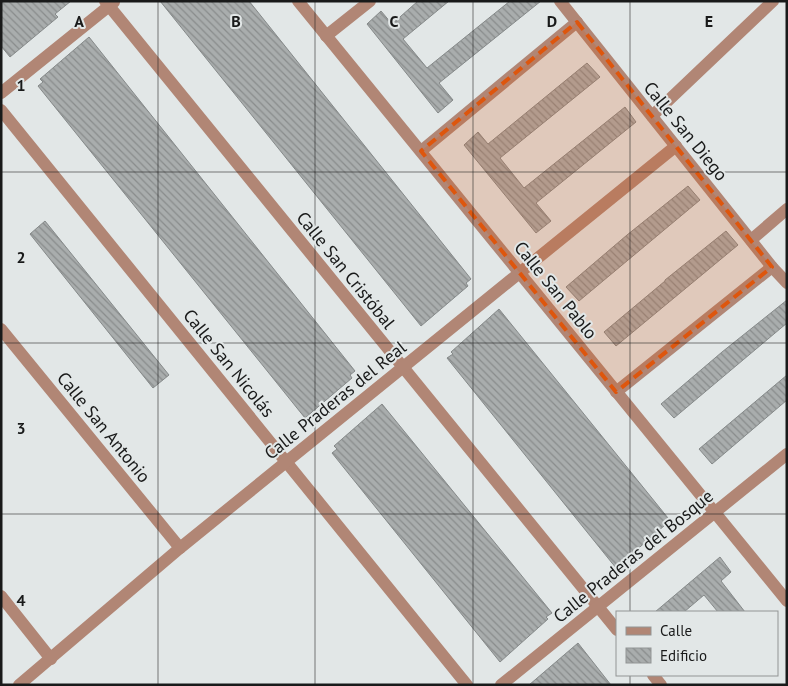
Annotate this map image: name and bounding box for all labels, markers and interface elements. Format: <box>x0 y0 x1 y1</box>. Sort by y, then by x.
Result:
text: A <box>74 11 84 31</box>
text: B <box>231 11 241 31</box>
text: C <box>390 11 399 31</box>
text: D <box>547 11 557 31</box>
text: E <box>705 11 713 31</box>
text: 1 <box>16 75 26 95</box>
street label: Calle San Diego <box>639 77 733 185</box>
street label: Calle San Cristóbal <box>292 207 401 334</box>
street label: Calle San Pablo <box>509 236 603 344</box>
text: 2 <box>16 247 26 267</box>
street label: Calle San Nicolás <box>178 304 280 422</box>
street label: Calle Praderas del Real <box>259 335 411 464</box>
street label: Calle San Antonio <box>52 367 156 487</box>
text: 3 <box>16 418 26 438</box>
street label: Calle Praderas del Bosque <box>548 484 718 628</box>
text: 4 <box>16 590 26 610</box>
legend <box>616 611 778 676</box>
text: Calle <box>660 621 692 640</box>
text: Edificio <box>660 646 707 665</box>

